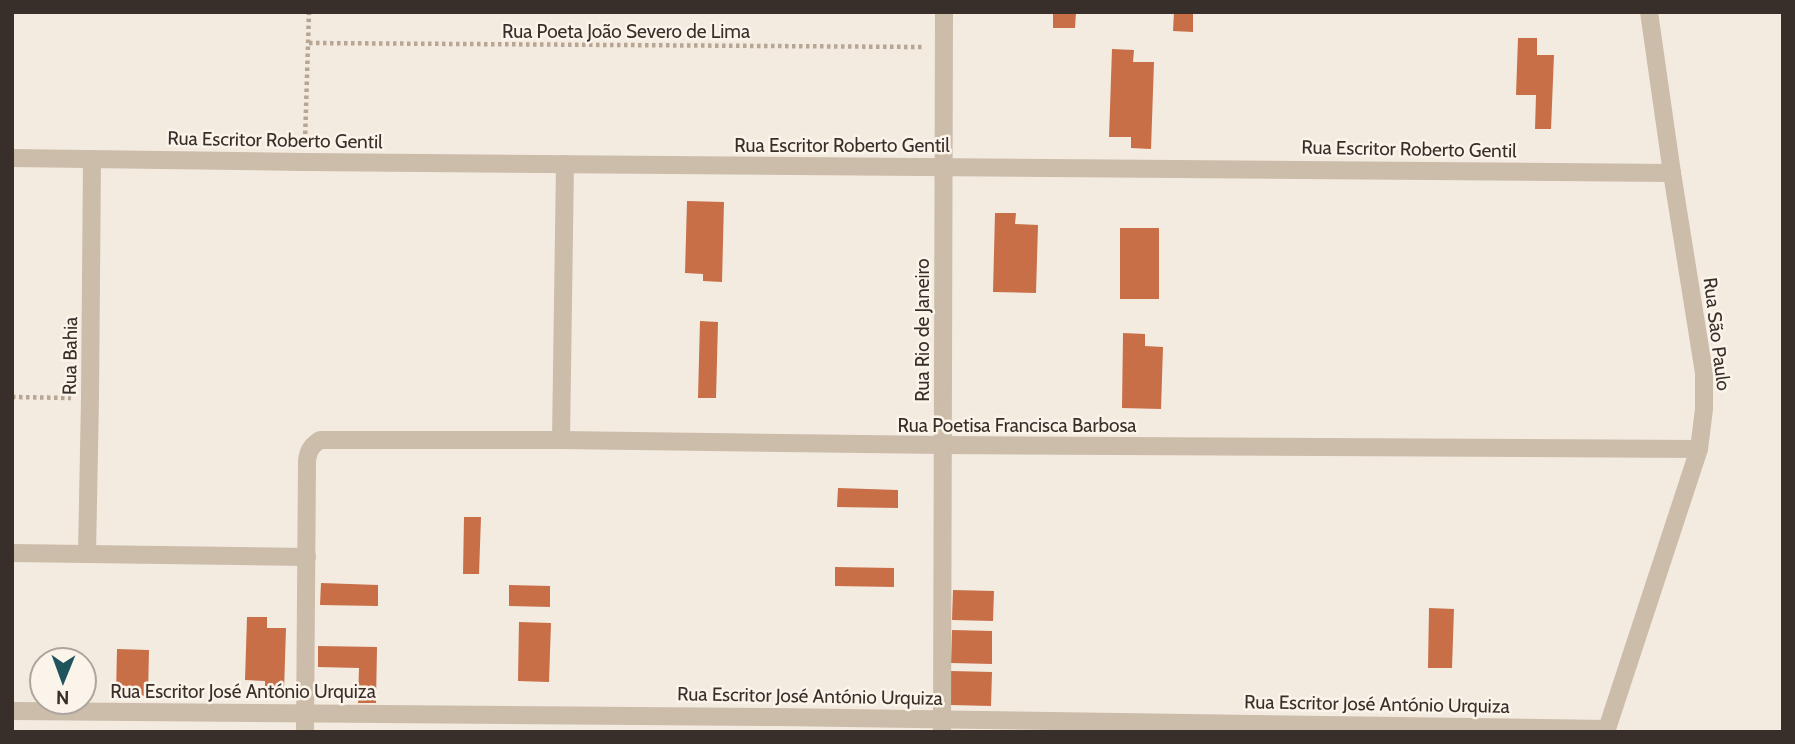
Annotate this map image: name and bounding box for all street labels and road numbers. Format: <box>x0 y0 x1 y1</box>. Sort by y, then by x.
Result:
street label: Rua Poeta João Severo de Lima <box>502 20 750 43</box>
street label: Rua Escritor Roberto Gentil <box>167 127 383 153</box>
street label: Rua Escritor Roberto Gentil <box>734 134 950 157</box>
street label: Rua Escritor Roberto Gentil <box>1301 136 1517 162</box>
street label: Rua Rio de Janeiro <box>911 258 934 402</box>
street label: Rua São Paulo <box>1699 276 1735 392</box>
street label: Rua Bahia <box>58 317 82 395</box>
street label: Rua Poetisa Francisca Barbosa <box>898 414 1136 437</box>
street label: Rua Escritor José António Urquiza <box>110 680 376 703</box>
street label: Rua Escritor José António Urquiza <box>677 682 943 710</box>
street label: Rua Escritor José António Urquiza <box>1244 690 1510 718</box>

